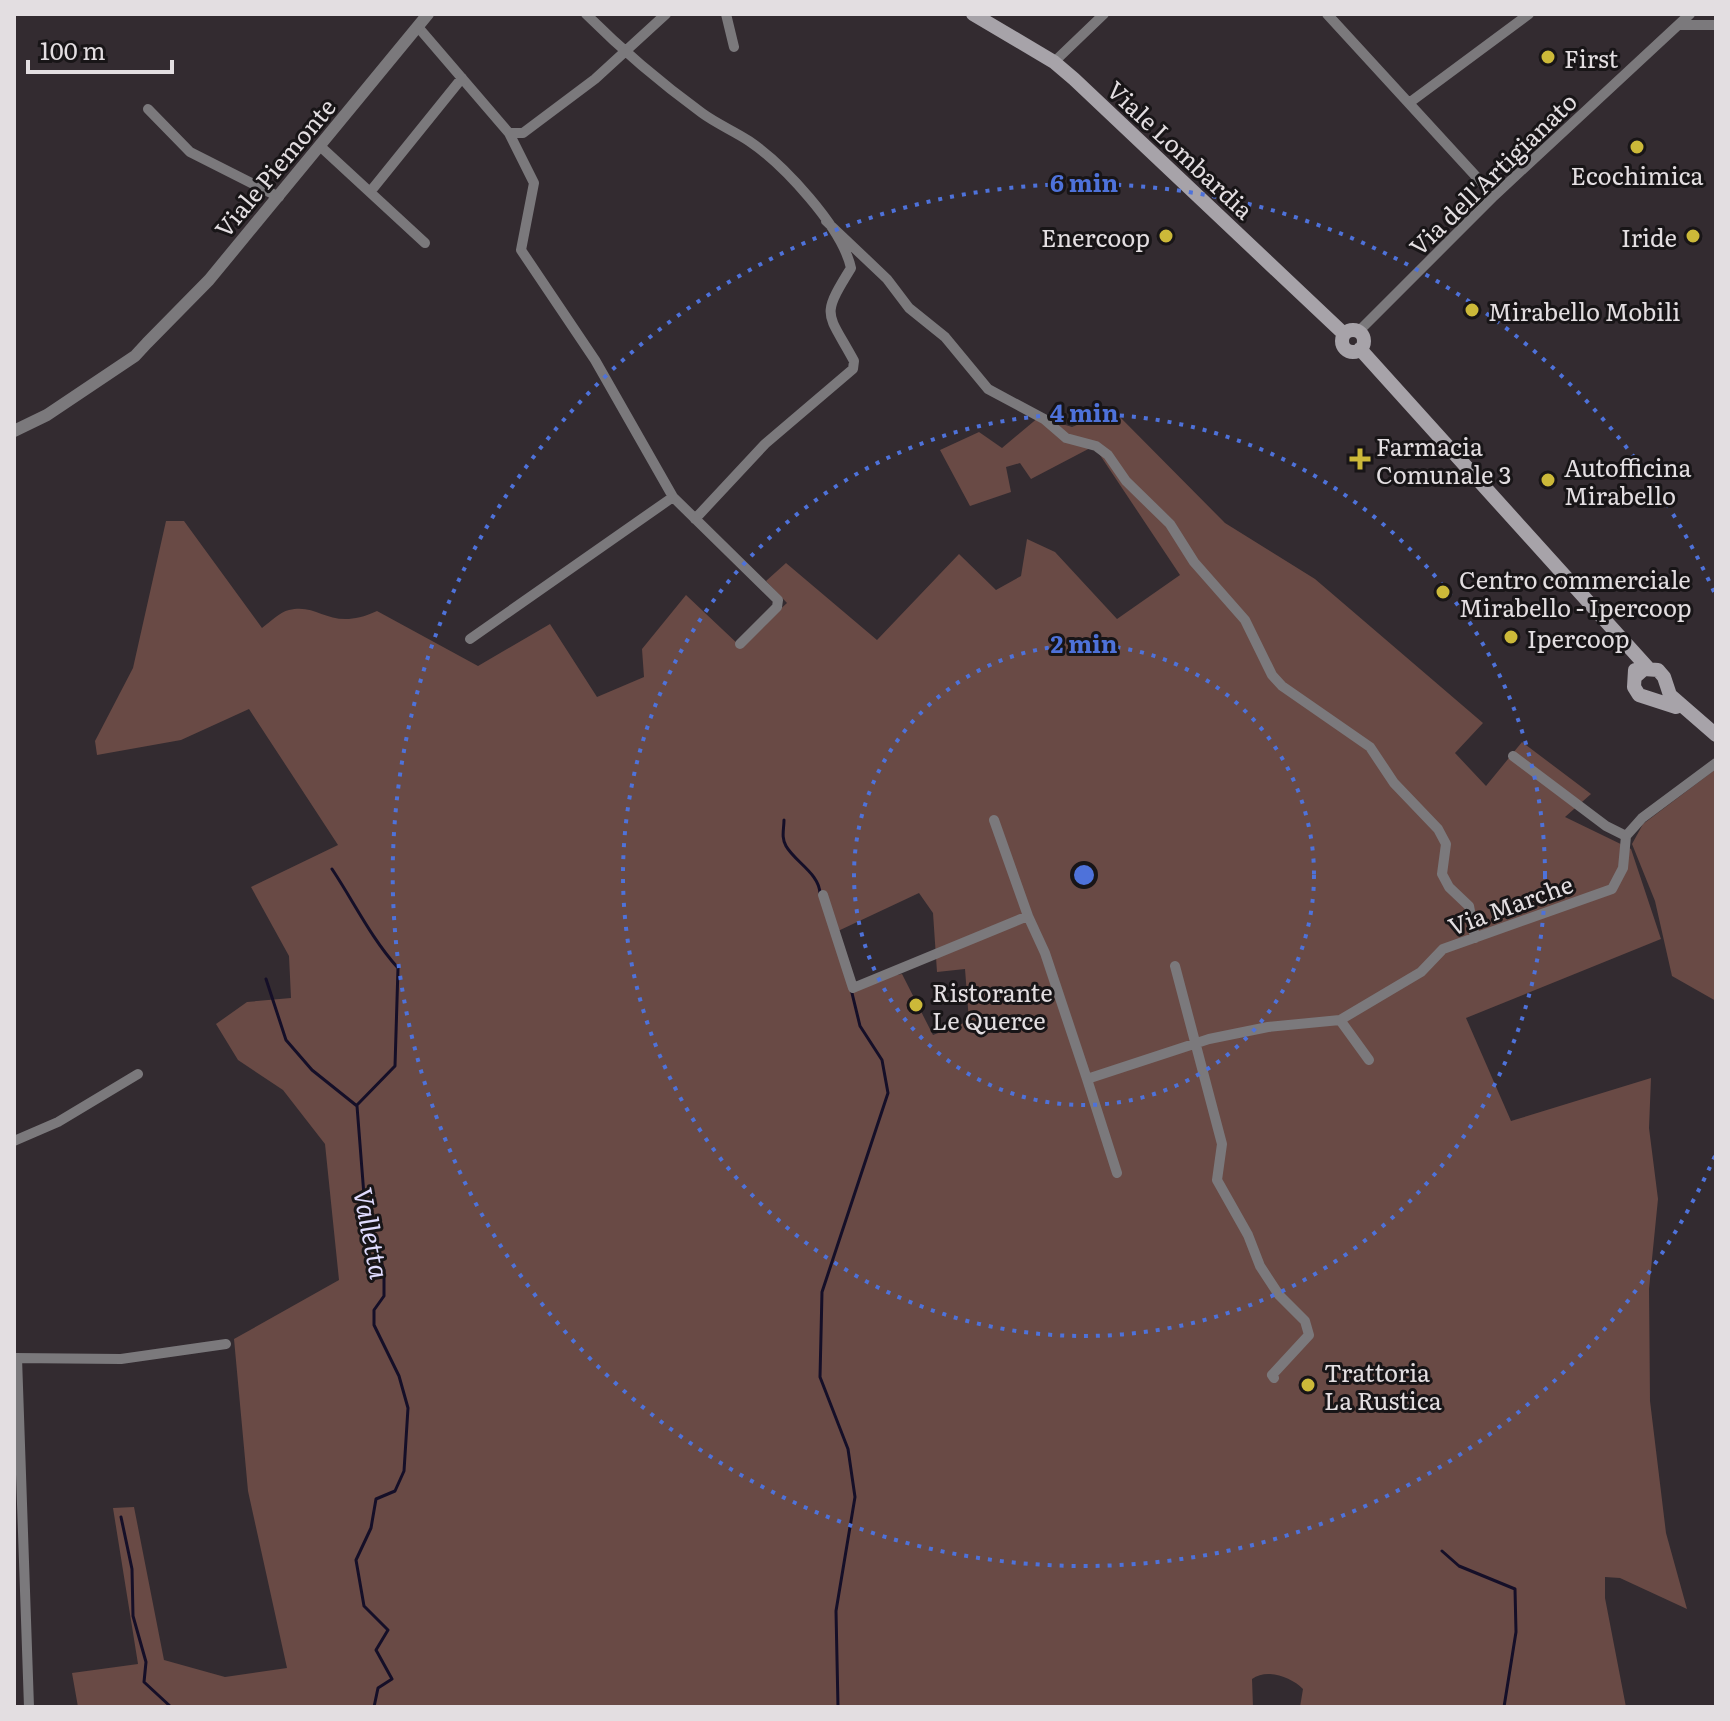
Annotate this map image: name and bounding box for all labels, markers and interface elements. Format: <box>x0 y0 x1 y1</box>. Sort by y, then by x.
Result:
scale bar <box>28 24 172 74</box>
text: 100 m <box>40 32 106 67</box>
place label: First <box>1564 40 1619 75</box>
marker: First <box>1539 48 1557 66</box>
street label: Viale Lombardia <box>1100 72 1262 226</box>
street label: Via dell'Artigianato <box>1400 84 1584 262</box>
street label: Viale Piemonte <box>205 90 343 244</box>
marker: Ecochimica <box>1628 138 1646 156</box>
place label: Ecochimica <box>1570 157 1704 192</box>
text: 6 min <box>1050 164 1118 199</box>
place label: Enercoop <box>1041 219 1150 254</box>
place label: Iride <box>1621 219 1677 254</box>
marker: Enercoop <box>1157 227 1175 245</box>
marker: Iride <box>1684 227 1702 245</box>
place label: Mirabello Mobili <box>1488 293 1680 328</box>
marker: Mirabello Mobili <box>1463 301 1481 319</box>
text: 4 min <box>1050 394 1119 429</box>
place label: Farmacia Comunale 3 <box>1376 428 1511 491</box>
place label: Autofficina Mirabello <box>1564 449 1692 512</box>
marker: Farmacia Comunale 3 <box>1351 450 1369 468</box>
marker: Autofficina Mirabello <box>1539 471 1557 489</box>
place label: Centro commerciale Mirabello - Ipercoop <box>1459 561 1692 624</box>
marker: Centro commerciale Mirabello - Ipercoop <box>1434 583 1452 601</box>
place label: Ipercoop <box>1527 620 1630 655</box>
text: 2 min <box>1050 625 1118 660</box>
marker: Ipercoop <box>1502 628 1520 646</box>
centre of rings <box>1070 861 1098 889</box>
street label: Via Marche <box>1443 865 1577 943</box>
place label: Ristorante Le Querce <box>932 974 1053 1037</box>
marker: Ristorante Le Querce <box>907 996 925 1014</box>
water label: Valletta <box>345 1184 401 1282</box>
place label: Trattoria La Rustica <box>1324 1354 1442 1417</box>
marker: Trattoria La Rustica <box>1299 1376 1317 1394</box>

